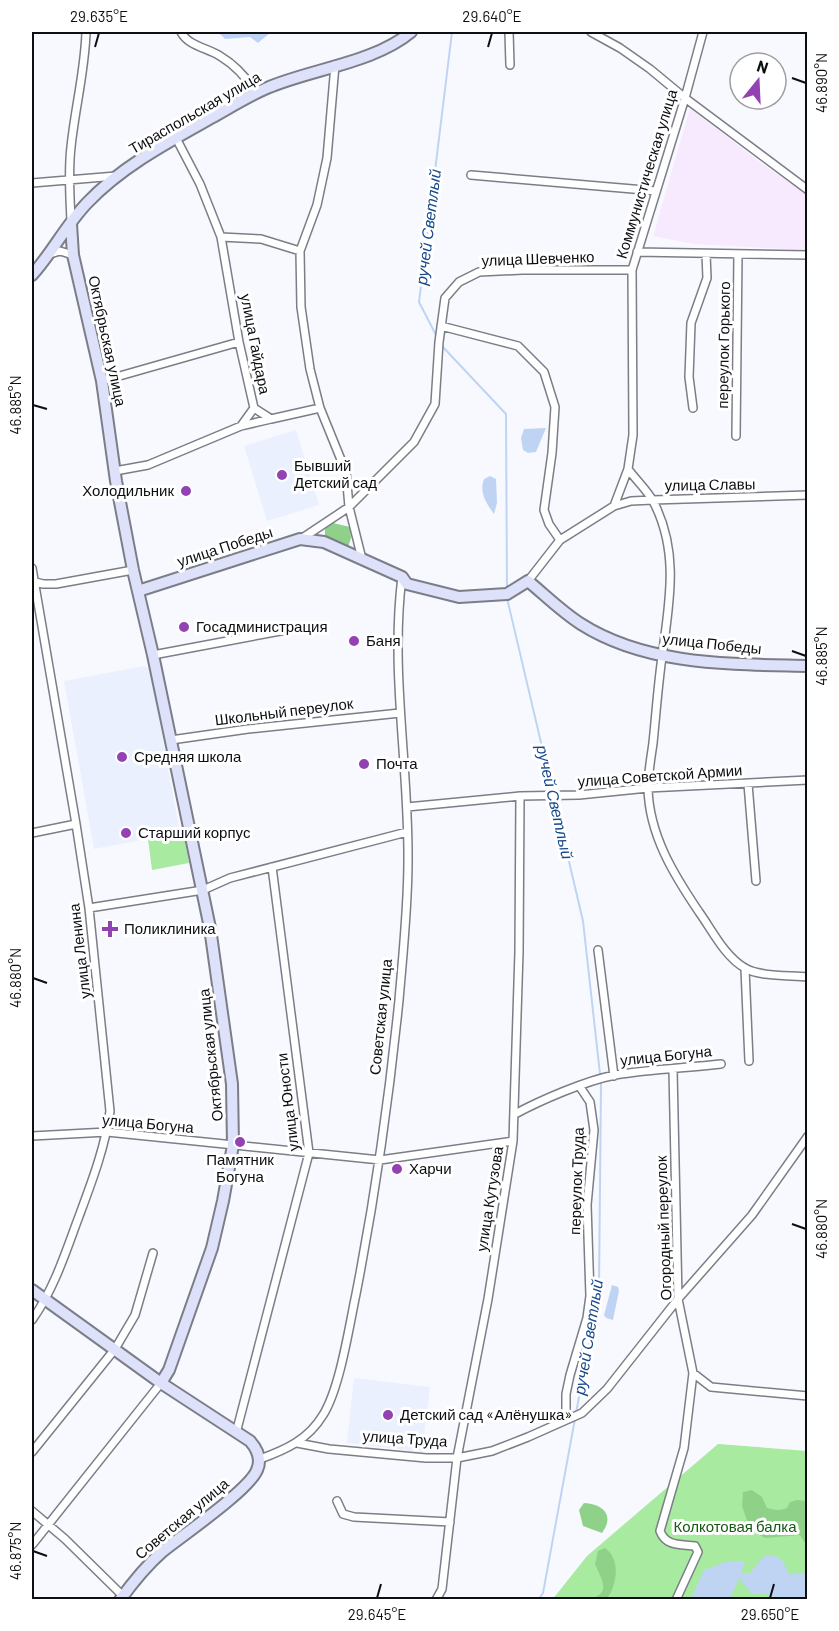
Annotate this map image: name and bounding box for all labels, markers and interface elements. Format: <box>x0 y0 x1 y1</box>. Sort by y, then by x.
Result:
text: 29.635°E <box>70 7 128 25</box>
text: 29.640°E <box>462 7 522 25</box>
north arrow <box>728 51 788 111</box>
text: 46.890°N <box>812 53 830 113</box>
text: N <box>755 56 771 77</box>
street label: Тираспольская улица <box>126 67 264 157</box>
street label: Коммунистическая улица <box>612 86 681 261</box>
water label: ручей Светлый <box>411 168 444 287</box>
street label: улица Шевченко <box>481 247 595 269</box>
street label: Октябрьская улица <box>85 274 131 408</box>
street label: переулок Горького <box>713 281 733 409</box>
street label: улица Гайдара <box>237 292 275 396</box>
text: 46.885°N <box>6 375 24 435</box>
place label: Бывший Детский сад <box>294 456 377 491</box>
marker: Бывший Детский сад <box>275 468 289 482</box>
street label: улица Славы <box>664 474 756 494</box>
place label: Холодильник <box>82 481 174 499</box>
marker: Холодильник <box>179 484 193 498</box>
street label: улица Победы <box>175 522 275 570</box>
place label: Госадминистрация <box>196 617 328 635</box>
marker: Госадминистрация <box>177 620 191 634</box>
text: 46.885°N <box>812 626 830 686</box>
street label: улица Победы <box>662 629 762 657</box>
place label: Баня <box>366 631 401 649</box>
marker: Баня <box>347 634 361 648</box>
street label: Школьный переулок <box>214 694 355 728</box>
water label: ручей Светлый <box>533 742 578 861</box>
place label: Средняя школа <box>134 747 242 765</box>
marker: Средняя школа <box>115 750 129 764</box>
place label: Почта <box>376 754 418 772</box>
marker: Почта <box>357 757 371 771</box>
street label: улица Советской Армии <box>577 760 743 790</box>
place label: Старший корпус <box>138 823 251 841</box>
marker: Старший корпус <box>119 826 133 840</box>
street label: улица Ленина <box>64 902 94 1000</box>
place label: Поликлиника <box>124 919 216 937</box>
marker: Поликлиника <box>101 920 119 938</box>
text: 46.880°N <box>6 948 24 1008</box>
street label: Советская улица <box>365 957 395 1076</box>
street label: Октябрьская улица <box>194 987 226 1122</box>
street label: улица Богуна <box>619 1041 713 1069</box>
street label: улица Юности <box>272 1052 302 1152</box>
street label: улица Богуна <box>101 1110 195 1136</box>
street label: переулок Труда <box>565 1126 587 1235</box>
marker: Памятник Богуна <box>233 1135 247 1149</box>
street label: улица Кутузова <box>472 1144 506 1253</box>
place label: Памятник Богуна <box>206 1150 274 1185</box>
street label: Огородный переулок <box>651 1155 675 1301</box>
place label: Харчи <box>409 1159 452 1177</box>
marker: Харчи <box>390 1162 404 1176</box>
text: 46.880°N <box>812 1199 830 1259</box>
water label: ручей Светлый <box>569 1278 606 1397</box>
place label: Детский сад «Алёнушка» <box>400 1405 572 1423</box>
marker: Детский сад «Алёнушка» <box>381 1408 395 1422</box>
street label: улица Труда <box>362 1426 449 1450</box>
street label: Советская улица <box>131 1473 232 1563</box>
park label: Колкотовая балка <box>673 1517 797 1535</box>
text: 46.875°N <box>6 1522 24 1580</box>
text: 29.645°E <box>348 1605 406 1623</box>
text: 29.650°E <box>741 1605 799 1623</box>

